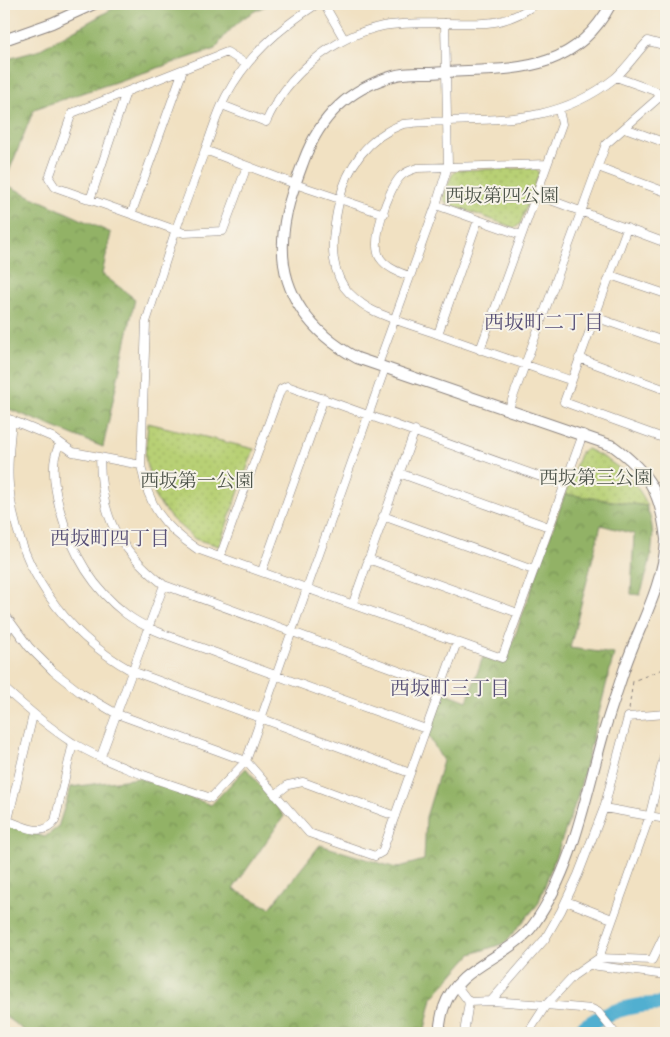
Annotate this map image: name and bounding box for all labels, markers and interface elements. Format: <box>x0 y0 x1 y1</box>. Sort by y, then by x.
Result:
park label: 西坂第四公園 <box>445 181 559 209</box>
district label: 西坂町二丁目 <box>484 307 604 336</box>
park label: 西坂第三公園 <box>539 463 653 491</box>
park label: 西坂第一公園 <box>140 466 254 494</box>
district label: 西坂町四丁目 <box>50 523 170 552</box>
district label: 西坂町三丁目 <box>390 673 510 702</box>

